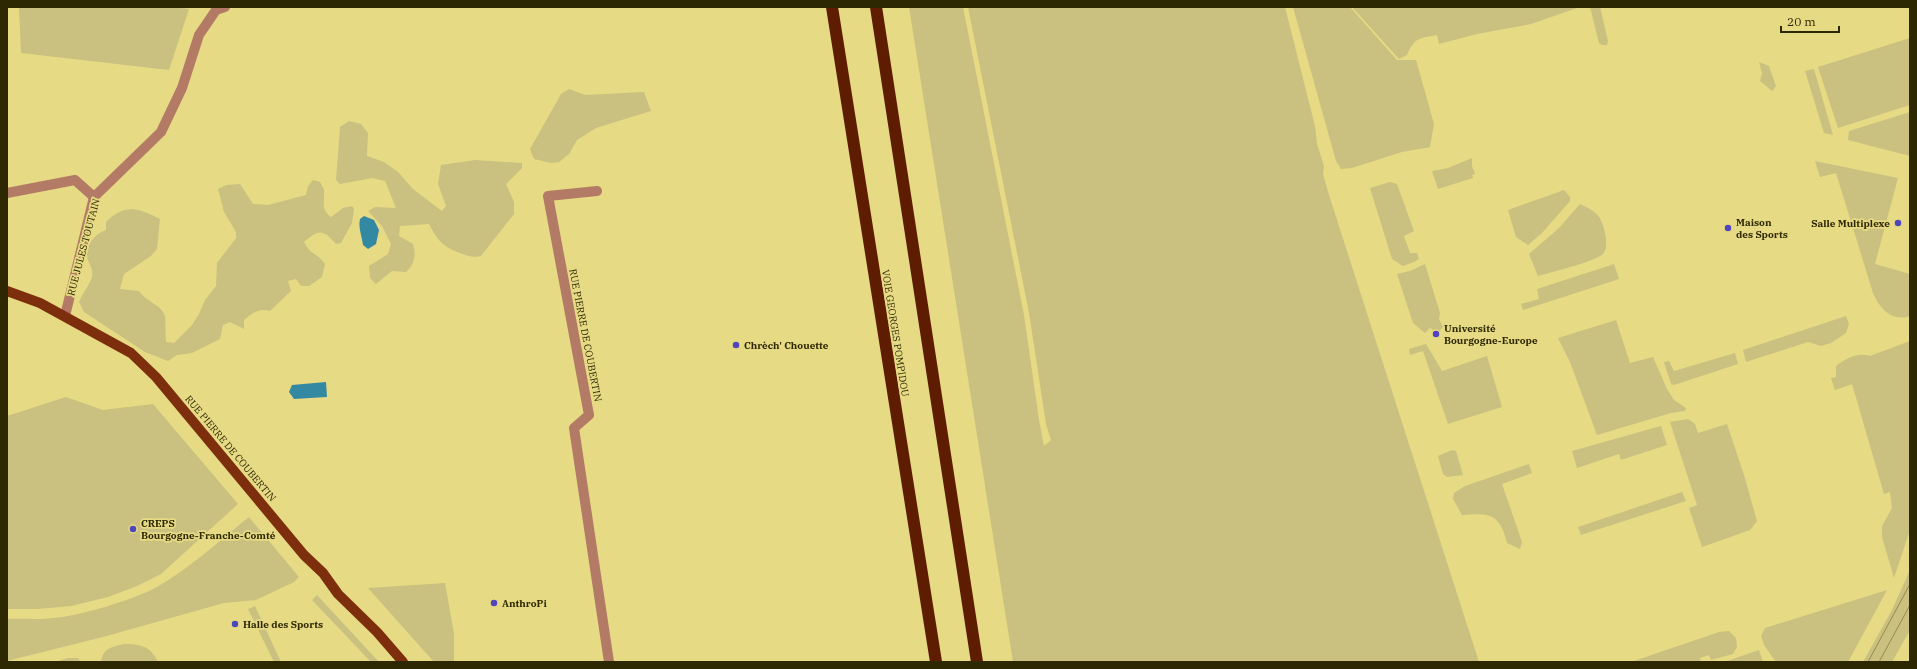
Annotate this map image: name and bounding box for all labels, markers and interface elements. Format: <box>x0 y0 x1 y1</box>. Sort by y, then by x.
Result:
scale bar <box>1781 8 1839 34</box>
text: 20 m <box>1787 14 1816 29</box>
street label: RUE JULES TOUTAIN <box>64 197 103 297</box>
place label: Maison des Sports <box>1736 216 1788 241</box>
place label: Salle Multiplexe <box>1811 217 1890 230</box>
marker: Salle Multiplexe <box>1893 218 1903 228</box>
marker: Maison des Sports <box>1723 223 1733 233</box>
street label: RUE PIERRE DE COUBERTIN <box>566 268 605 403</box>
street label: VOIE GEORGES POMPIDOU <box>879 269 912 398</box>
place label: Université Bourgogne-Europe <box>1444 322 1538 347</box>
marker: Université Bourgogne-Europe <box>1431 329 1441 339</box>
place label: Chrèch' Chouette <box>744 339 829 352</box>
marker: Chrèch' Chouette <box>731 340 741 350</box>
street label: RUE PIERRE DE COUBERTIN <box>182 392 279 504</box>
place label: CREPS Bourgogne-Franche-Comté <box>141 517 276 542</box>
marker: CREPS Bourgogne-Franche-Comté <box>128 524 138 534</box>
place label: AnthroPi <box>502 597 547 610</box>
marker: AnthroPi <box>489 598 499 608</box>
place label: Halle des Sports <box>243 618 323 631</box>
marker: Halle des Sports <box>230 619 240 629</box>

